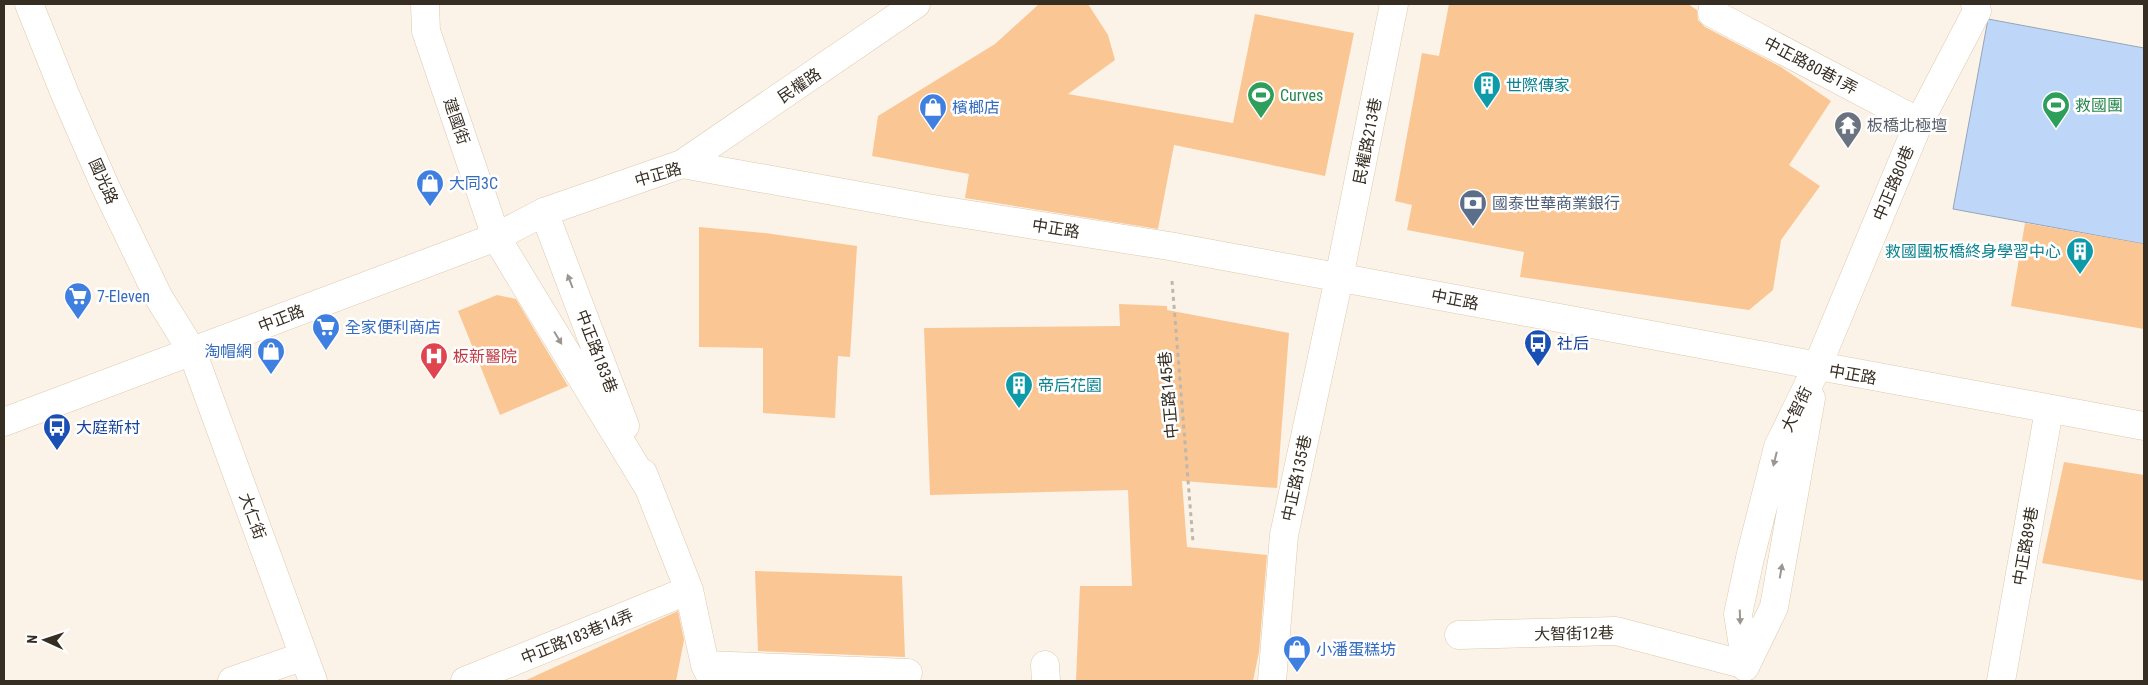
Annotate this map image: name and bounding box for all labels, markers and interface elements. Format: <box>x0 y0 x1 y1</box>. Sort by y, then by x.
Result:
street label: 中正路80巷1弄 <box>1761 33 1861 98</box>
street label: 民權路 <box>774 64 824 107</box>
building icon: 世際傳家 <box>1472 70 1502 109</box>
place label: 世際傳家 <box>1506 76 1570 95</box>
sports icon: Curves <box>1246 80 1276 119</box>
place label: Curves <box>1280 86 1323 105</box>
sports icon: 救國團 <box>2041 90 2071 129</box>
shop icon: 檳榔店 <box>918 92 948 131</box>
street label: 建國街 <box>440 95 473 147</box>
street label: 民權路213巷 <box>1350 96 1385 186</box>
place label: 救國團 <box>2075 96 2123 115</box>
place label: 檳榔店 <box>952 98 1000 117</box>
temple icon: 板橋北極壇 <box>1833 110 1863 149</box>
place label: 板橋北極壇 <box>1867 116 1947 135</box>
street label: 中正路80巷 <box>1869 143 1918 224</box>
street label: 國光路 <box>85 155 122 207</box>
street label: 中正路 <box>632 159 684 190</box>
shop icon: 大同3C <box>415 168 445 207</box>
place label: 大同3C <box>449 174 498 193</box>
bank icon: 國泰世華商業銀行 <box>1458 188 1488 227</box>
place label: 國泰世華商業銀行 <box>1492 194 1620 213</box>
street label: 中正路 <box>1031 215 1081 242</box>
building icon: 救國團板橋終身學習中心 <box>2065 236 2095 275</box>
place label: 救國團板橋終身學習中心 <box>1885 242 2061 261</box>
one-way arrow <box>566 274 573 289</box>
supermarket icon: 7-Eleven <box>63 281 93 320</box>
street label: 中正路 <box>1430 286 1480 313</box>
place label: 7-Eleven <box>97 287 150 306</box>
street label: 中正路 <box>255 301 307 336</box>
street label: 中正路183巷 <box>572 307 621 396</box>
supermarket icon: 全家便利商店 <box>311 312 341 351</box>
place label: 全家便利商店 <box>345 318 441 337</box>
bus stop icon: 社后 <box>1523 328 1553 367</box>
one-way arrow <box>553 332 562 345</box>
place label: 社后 <box>1557 334 1589 353</box>
shop icon: 淘帽網 <box>256 336 286 375</box>
hospital icon: 板新醫院 <box>419 341 449 380</box>
place label: 淘帽網 <box>204 342 252 361</box>
place label: 板新醫院 <box>453 347 517 366</box>
street label: 中正路145巷 <box>1155 350 1182 439</box>
street label: 中正路 <box>1828 361 1878 388</box>
building icon: 帝后花園 <box>1004 370 1034 409</box>
place label: 帝后花園 <box>1038 376 1102 395</box>
street label: 大智街 <box>1777 383 1816 435</box>
bus stop icon: 大庭新村 <box>42 412 72 451</box>
place label: 大庭新村 <box>76 418 140 437</box>
street label: 中正路135巷 <box>1278 433 1315 523</box>
one-way arrow <box>1771 451 1779 466</box>
street label: 大仁街 <box>235 490 270 542</box>
street label: 中正路89巷 <box>2009 505 2042 587</box>
one-way arrow <box>1777 563 1785 579</box>
street label: 中正路183巷14弄 <box>518 605 636 668</box>
one-way arrow <box>1736 609 1744 625</box>
north arrow <box>20 615 70 665</box>
street label: 大智街12巷 <box>1534 623 1614 644</box>
shop icon: 小潘蛋糕坊 <box>1282 634 1312 673</box>
text: N <box>24 635 40 644</box>
place label: 小潘蛋糕坊 <box>1316 640 1396 659</box>

